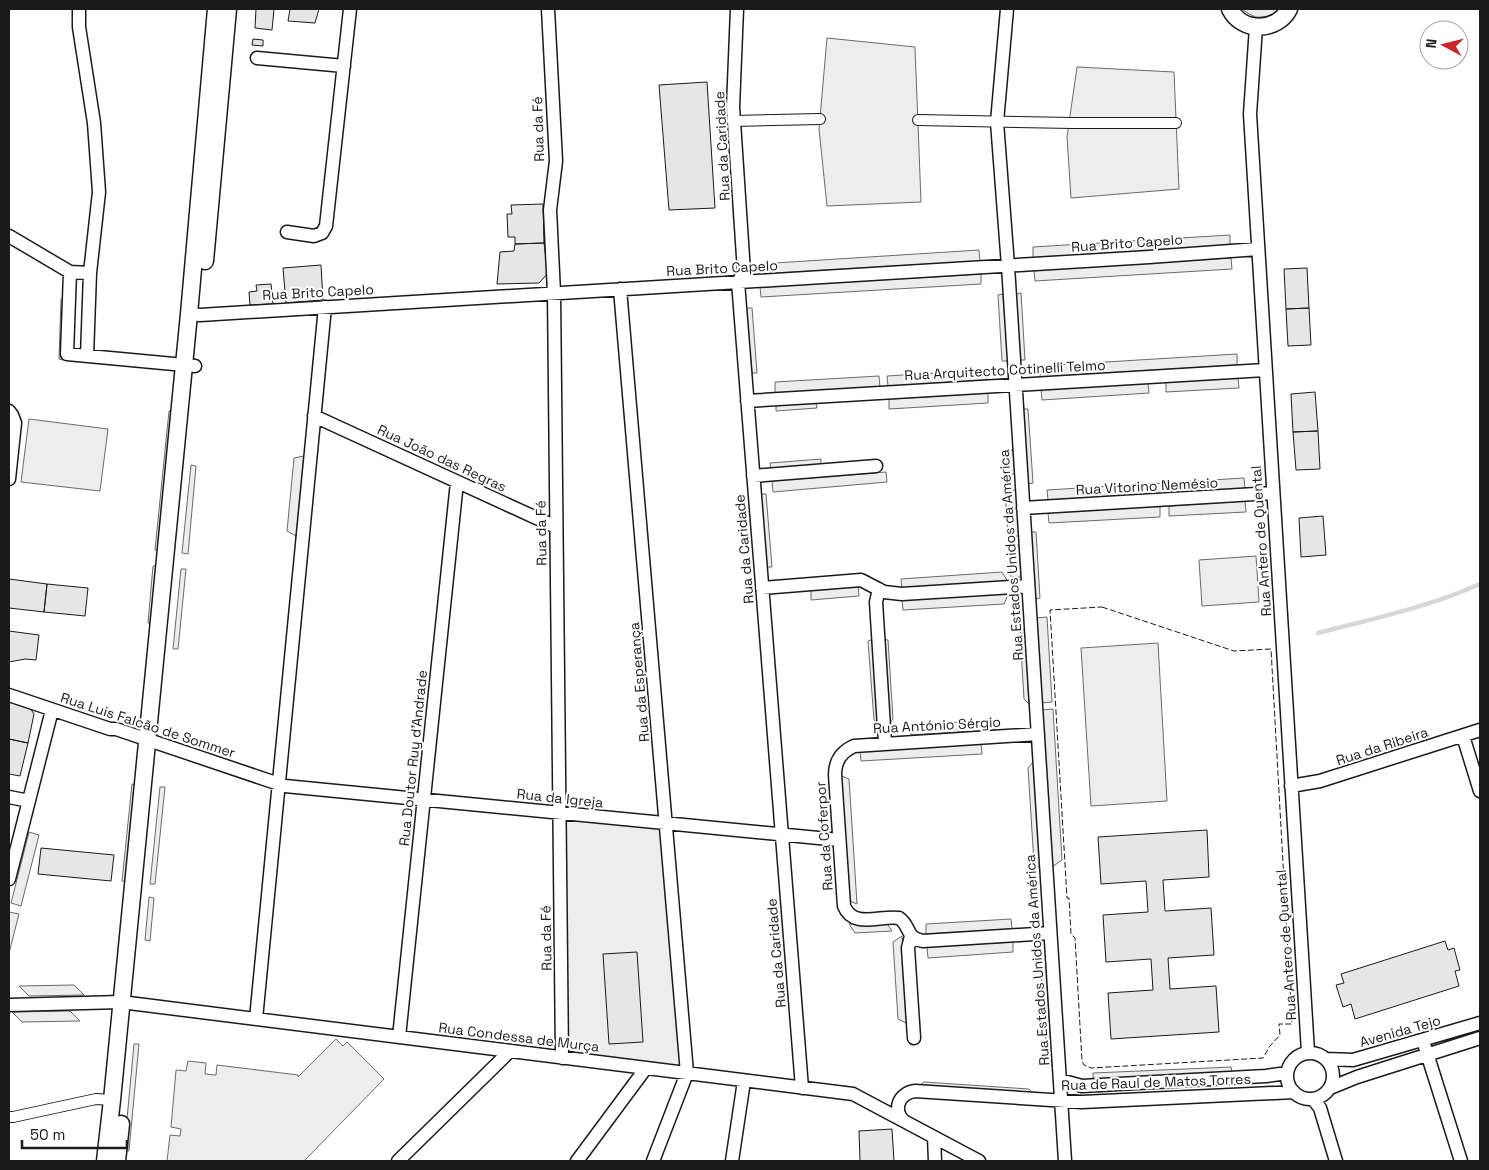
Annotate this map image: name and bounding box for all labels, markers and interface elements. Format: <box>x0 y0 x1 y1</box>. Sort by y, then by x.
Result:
north arrow <box>1419 20 1469 70</box>
text: N <box>1422 38 1441 49</box>
street label: Rua da Caridade <box>710 91 734 201</box>
street label: Rua da Fé <box>528 96 548 162</box>
street label: Rua Brito Capelo <box>1071 230 1183 256</box>
street label: Rua Brito Capelo <box>666 256 778 280</box>
street label: Rua Brito Capelo <box>262 280 374 304</box>
street label: Rua Arquitecto Cotinelli Telmo <box>904 356 1106 384</box>
street label: Rua João das Regras <box>375 420 509 496</box>
street label: Rua Estados Unidos da América <box>995 449 1027 661</box>
street label: Rua Antero de Quental <box>1247 465 1275 617</box>
street label: Rua Vitorino Nemésio <box>1075 473 1219 499</box>
street label: Rua da Caridade <box>730 494 758 604</box>
street label: Rua da Fé <box>531 500 551 566</box>
street label: Rua da Esperança <box>625 621 653 743</box>
street label: Rua Doutor Ruy d'Andrade <box>395 669 431 847</box>
street label: Rua Luis Falcão de Sommer <box>58 688 238 762</box>
street label: Rua António Sérgio <box>873 713 1001 737</box>
street label: Rua da Ribeira <box>1334 723 1430 769</box>
street label: Rua da Coferpor <box>811 781 837 891</box>
street label: Rua da Igreja <box>516 785 604 811</box>
street label: Rua Estados Unidos da América <box>1021 854 1053 1066</box>
street label: Rua Antero de Quental <box>1272 869 1300 1021</box>
street label: Rua da Caridade <box>762 898 790 1008</box>
street label: Rua da Fé <box>536 905 556 971</box>
street label: Avenida Tejo <box>1357 1011 1443 1051</box>
street label: Rua Condessa de Murça <box>438 1018 600 1056</box>
street label: Rua de Raul de Matos Torres <box>1061 1070 1251 1094</box>
scale bar <box>22 1118 128 1150</box>
text: 50 m <box>30 1125 65 1144</box>

